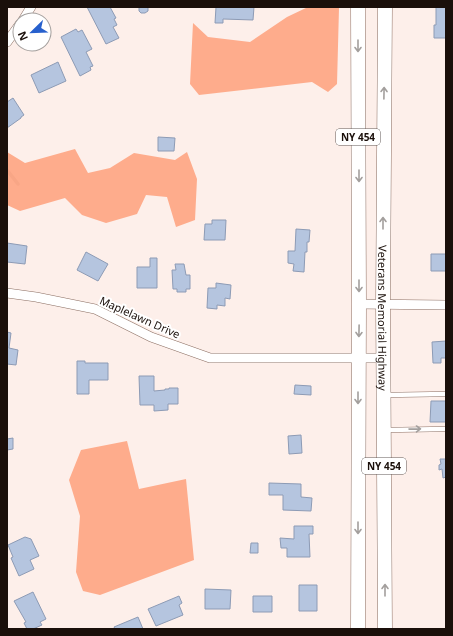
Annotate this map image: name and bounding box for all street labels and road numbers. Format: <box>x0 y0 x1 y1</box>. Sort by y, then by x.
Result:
road number: NY 454 <box>336 129 380 145</box>
street label: Veterans Memorial Highway <box>375 245 391 391</box>
street label: Maplelawn Drive <box>97 293 183 341</box>
road number: NY 454 <box>362 458 406 474</box>

